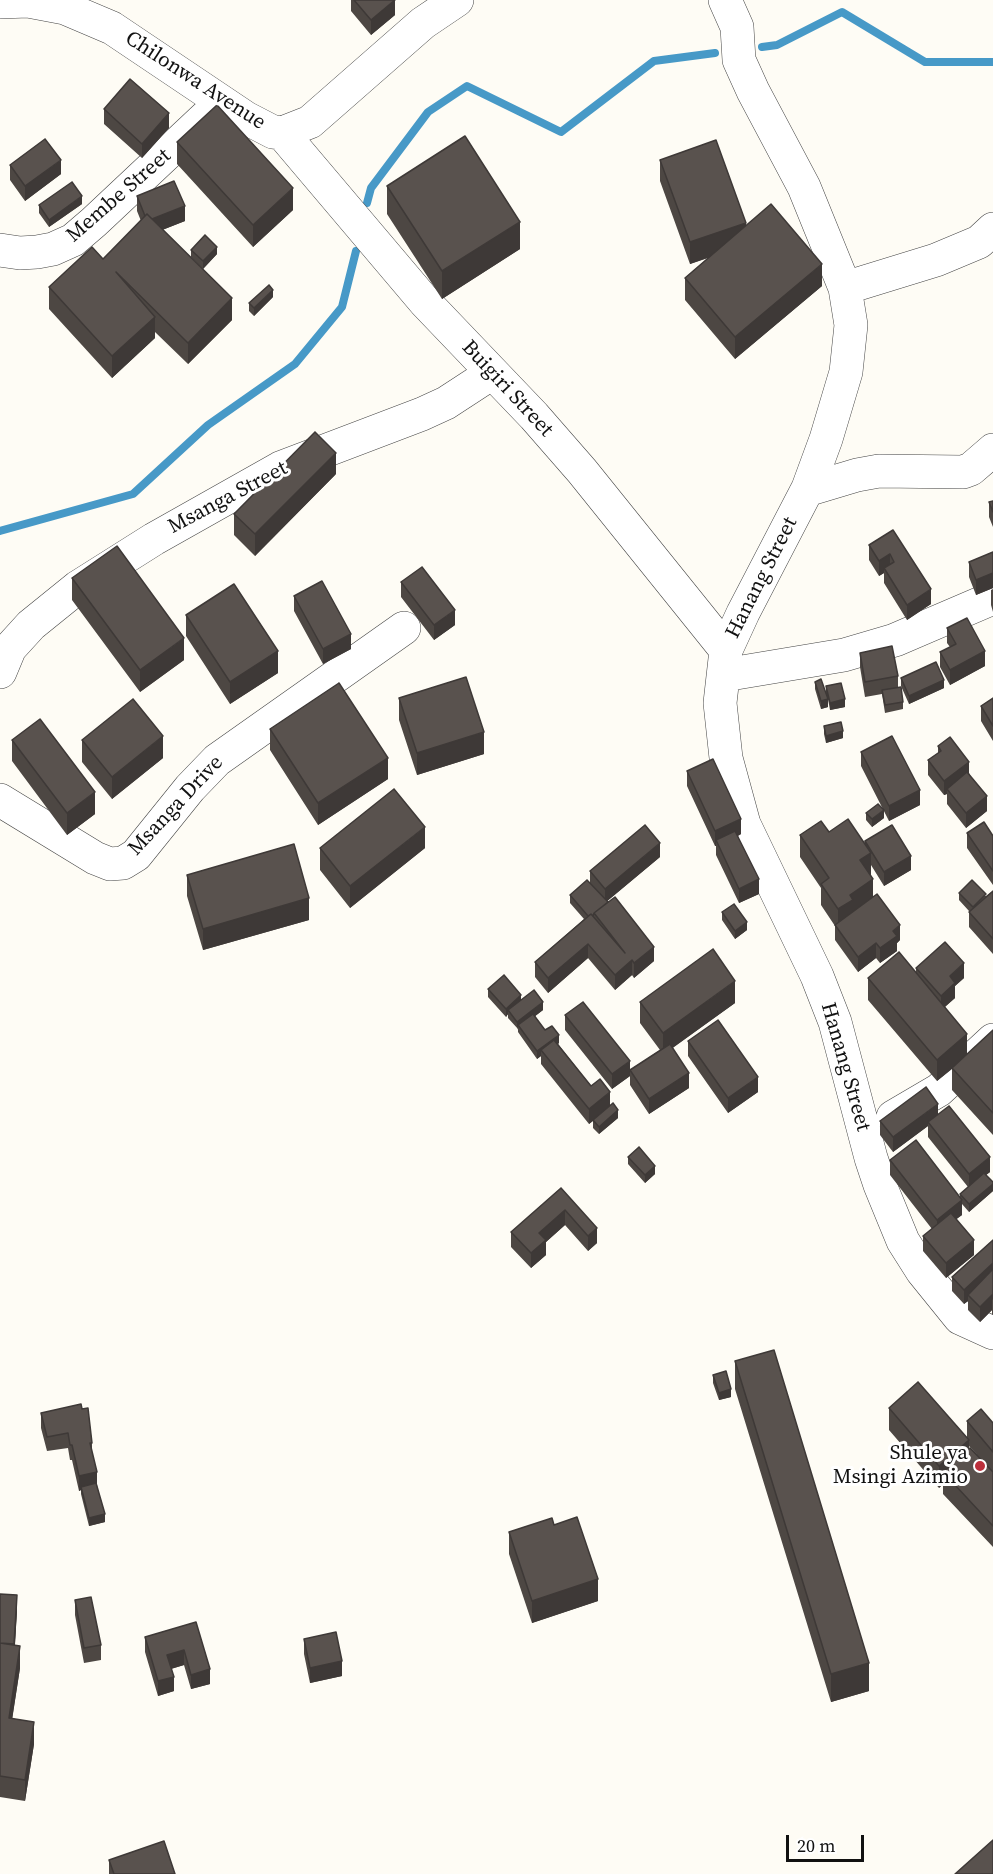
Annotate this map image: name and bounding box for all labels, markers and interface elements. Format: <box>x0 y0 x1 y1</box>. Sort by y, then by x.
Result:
street label: Chilonwa Avenue <box>120 26 270 136</box>
street label: Membe Street <box>62 144 176 248</box>
street label: Buigiri Street <box>456 336 558 442</box>
street label: Msanga Street <box>164 456 292 540</box>
street label: Hanang Street <box>721 513 803 643</box>
street label: Msanga Drive <box>123 751 229 861</box>
street label: Hanang Street <box>815 1000 875 1134</box>
place label: Shule ya Msingi Azimio <box>833 1441 968 1491</box>
marker: Shule ya Msingi Azimio <box>973 1459 987 1473</box>
scale bar <box>789 1823 867 1861</box>
text: 20 m <box>797 1833 835 1858</box>

